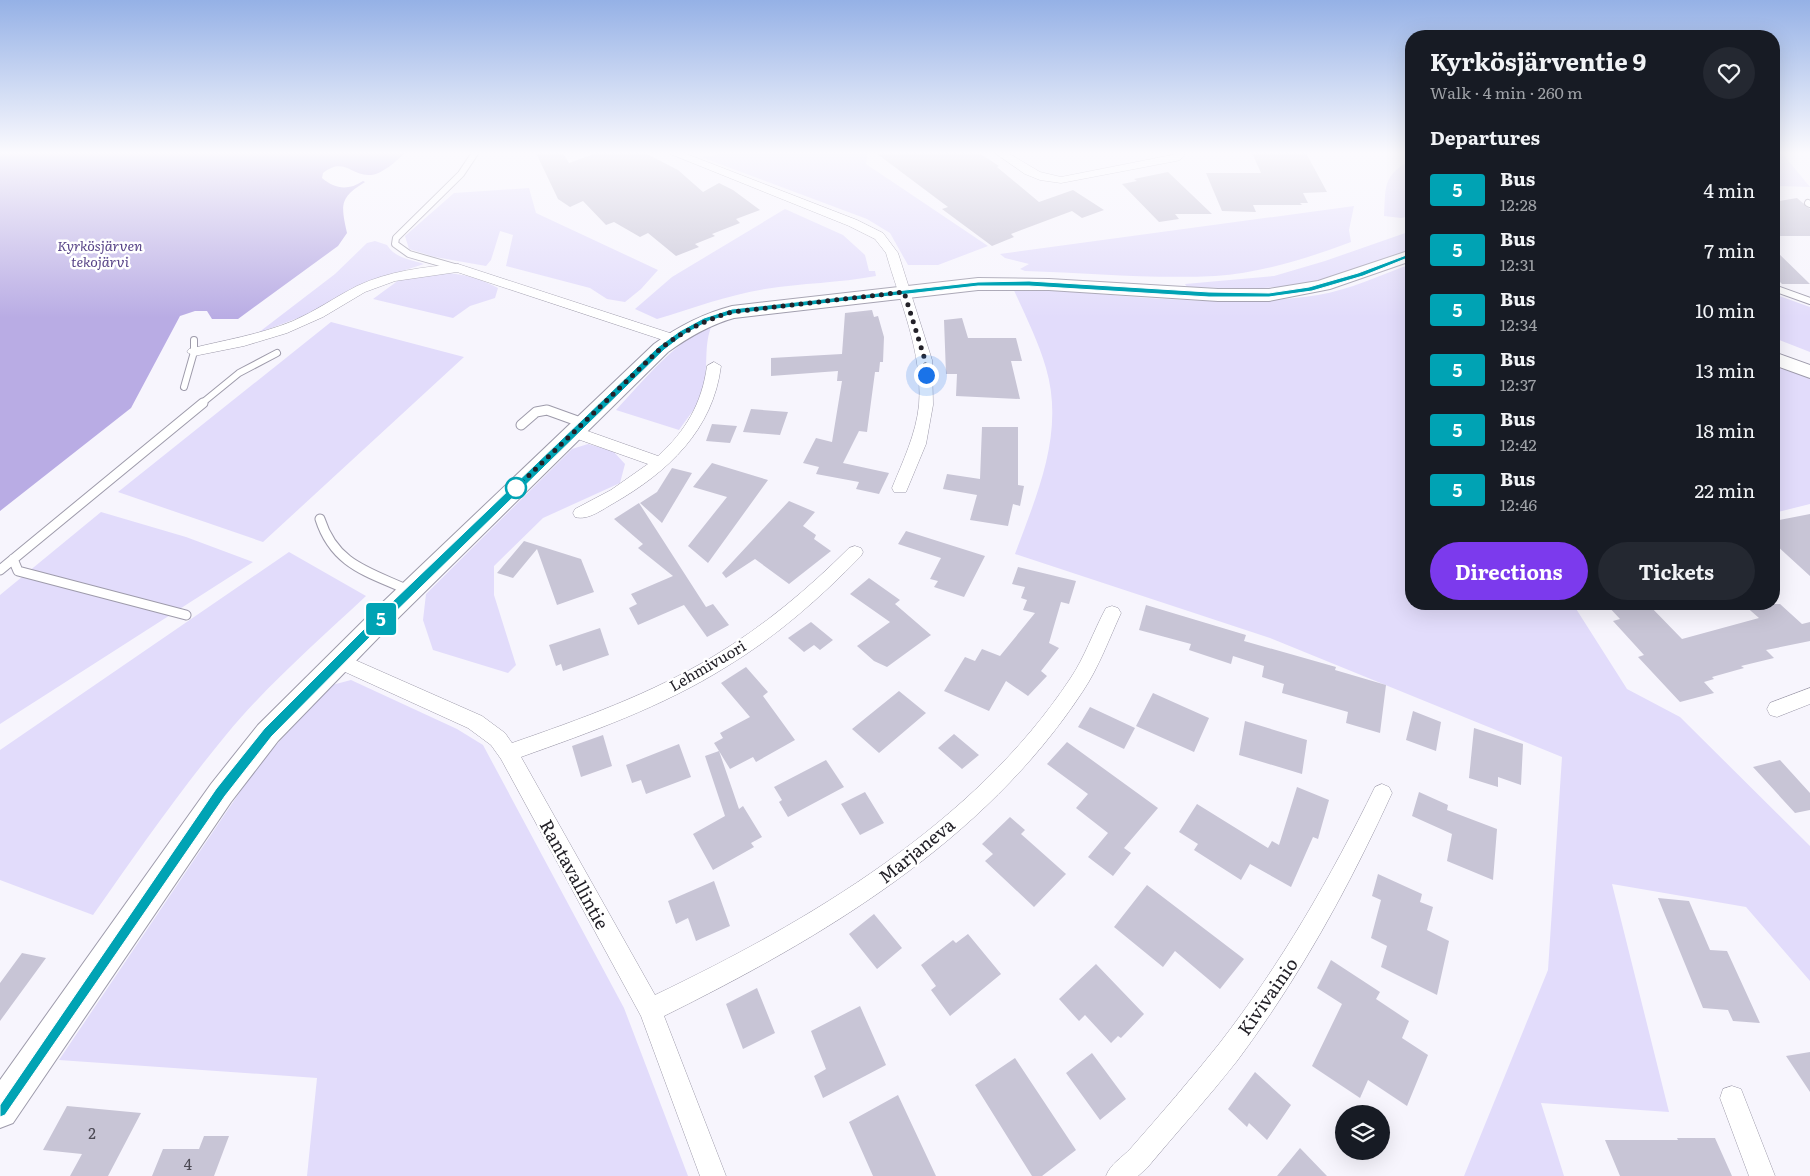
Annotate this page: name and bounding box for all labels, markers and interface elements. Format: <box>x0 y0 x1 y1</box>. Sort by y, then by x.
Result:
text: Kyrkösjärventie 9 <box>1430 43 1646 78</box>
button: heart <box>1703 47 1755 99</box>
text: Walk · 4 min · 260 m <box>1430 80 1583 104</box>
text: Departures <box>1430 123 1540 151</box>
text: Bus <box>1500 164 1535 192</box>
text: 5 <box>1453 176 1462 203</box>
text: 4 min <box>1703 176 1755 204</box>
text: 12:28 <box>1500 192 1537 216</box>
text: Bus <box>1500 224 1535 252</box>
water label: Kyrkösjärven tekojärvi <box>57 235 143 271</box>
text: 5 <box>1453 236 1462 263</box>
text: 7 min <box>1704 236 1755 264</box>
text: 12:31 <box>1500 252 1535 276</box>
text: Bus <box>1500 284 1535 312</box>
text: 5 <box>1453 296 1462 323</box>
text: 10 min <box>1695 296 1755 324</box>
text: 12:34 <box>1500 312 1537 336</box>
text: Bus <box>1500 344 1535 372</box>
text: 5 <box>1453 356 1462 383</box>
text: 13 min <box>1696 356 1755 384</box>
your location <box>914 363 939 388</box>
text: 12:37 <box>1500 372 1536 396</box>
text: Bus <box>1500 404 1535 432</box>
text: 5 <box>1453 416 1462 443</box>
text: 18 min <box>1696 416 1755 444</box>
text: 12:42 <box>1500 432 1537 456</box>
text: Bus <box>1500 464 1535 492</box>
text: 5 <box>1453 476 1462 503</box>
text: 22 min <box>1695 476 1755 504</box>
unlabelled marker <box>505 477 527 499</box>
text: 12:46 <box>1500 492 1537 516</box>
button: Directions <box>1430 542 1588 600</box>
button: Tickets <box>1598 542 1755 600</box>
line badge: 5 <box>365 603 397 635</box>
text: 5 <box>376 605 386 632</box>
street label: Lehmivuori <box>664 634 750 696</box>
street label: Marjaneva <box>872 811 960 889</box>
street label: Rantavallintie <box>534 814 616 934</box>
street label: Kivivainio <box>1230 952 1304 1040</box>
map controls <box>1335 1105 1390 1160</box>
button: layers <box>1335 1105 1390 1160</box>
house number: 2 <box>88 1121 96 1144</box>
house number: 4 <box>184 1152 192 1175</box>

